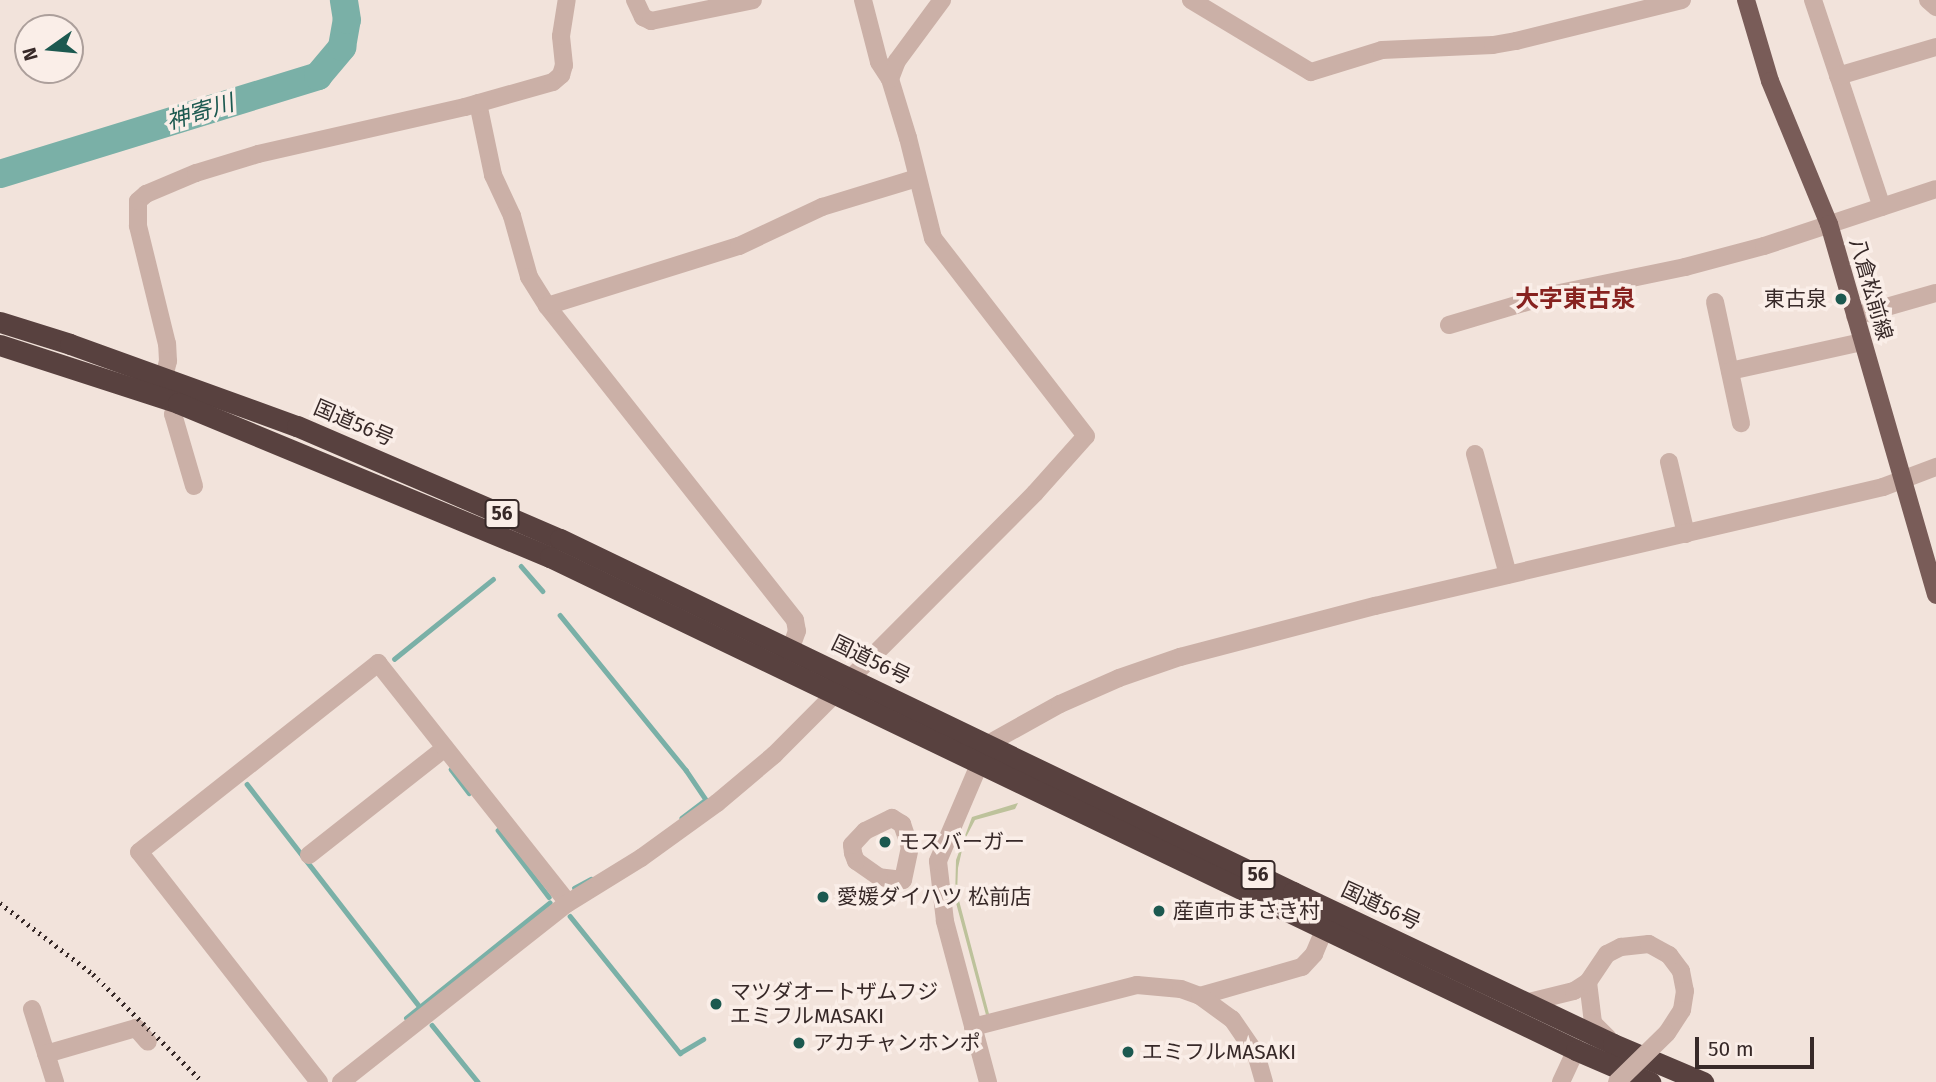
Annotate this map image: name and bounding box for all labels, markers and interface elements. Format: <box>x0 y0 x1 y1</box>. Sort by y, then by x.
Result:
north arrow <box>14 14 84 84</box>
text: N <box>17 45 43 63</box>
water label: 神寄川 <box>163 89 237 135</box>
street label: 八倉松前線 <box>1844 235 1898 343</box>
district label: 大字東古泉 <box>1515 286 1635 314</box>
place label: 東古泉 <box>1764 286 1827 312</box>
marker: 東古泉 <box>1833 291 1849 307</box>
street label: 国道56号 <box>310 395 398 451</box>
road number: 56 <box>484 499 520 530</box>
street label: 国道56号 <box>827 630 915 690</box>
place label: モスバーガー <box>899 829 1025 855</box>
marker: モスバーガー <box>877 834 893 850</box>
road number: 56 <box>1240 860 1276 890</box>
street label: 国道56号 <box>1337 877 1425 935</box>
place label: 愛媛ダイハツ 松前店 <box>837 884 1032 910</box>
marker: 愛媛ダイハツ 松前店 <box>815 889 831 905</box>
place label: 産直市まさき村 <box>1173 898 1320 924</box>
marker: 産直市まさき村 <box>1151 903 1167 919</box>
place label: マツダオートザムフジ エミフルMASAKI <box>730 979 940 1029</box>
marker: マツダオートザムフジ エミフルMASAKI <box>708 996 724 1012</box>
scale bar <box>1698 1023 1817 1066</box>
place label: アカチャンホンポ <box>813 1030 981 1056</box>
marker: アカチャンホンポ <box>791 1035 807 1051</box>
text: 50 m <box>1708 1036 1754 1062</box>
place label: エミフルMASAKI <box>1142 1039 1296 1065</box>
marker: エミフルMASAKI <box>1120 1044 1136 1060</box>

